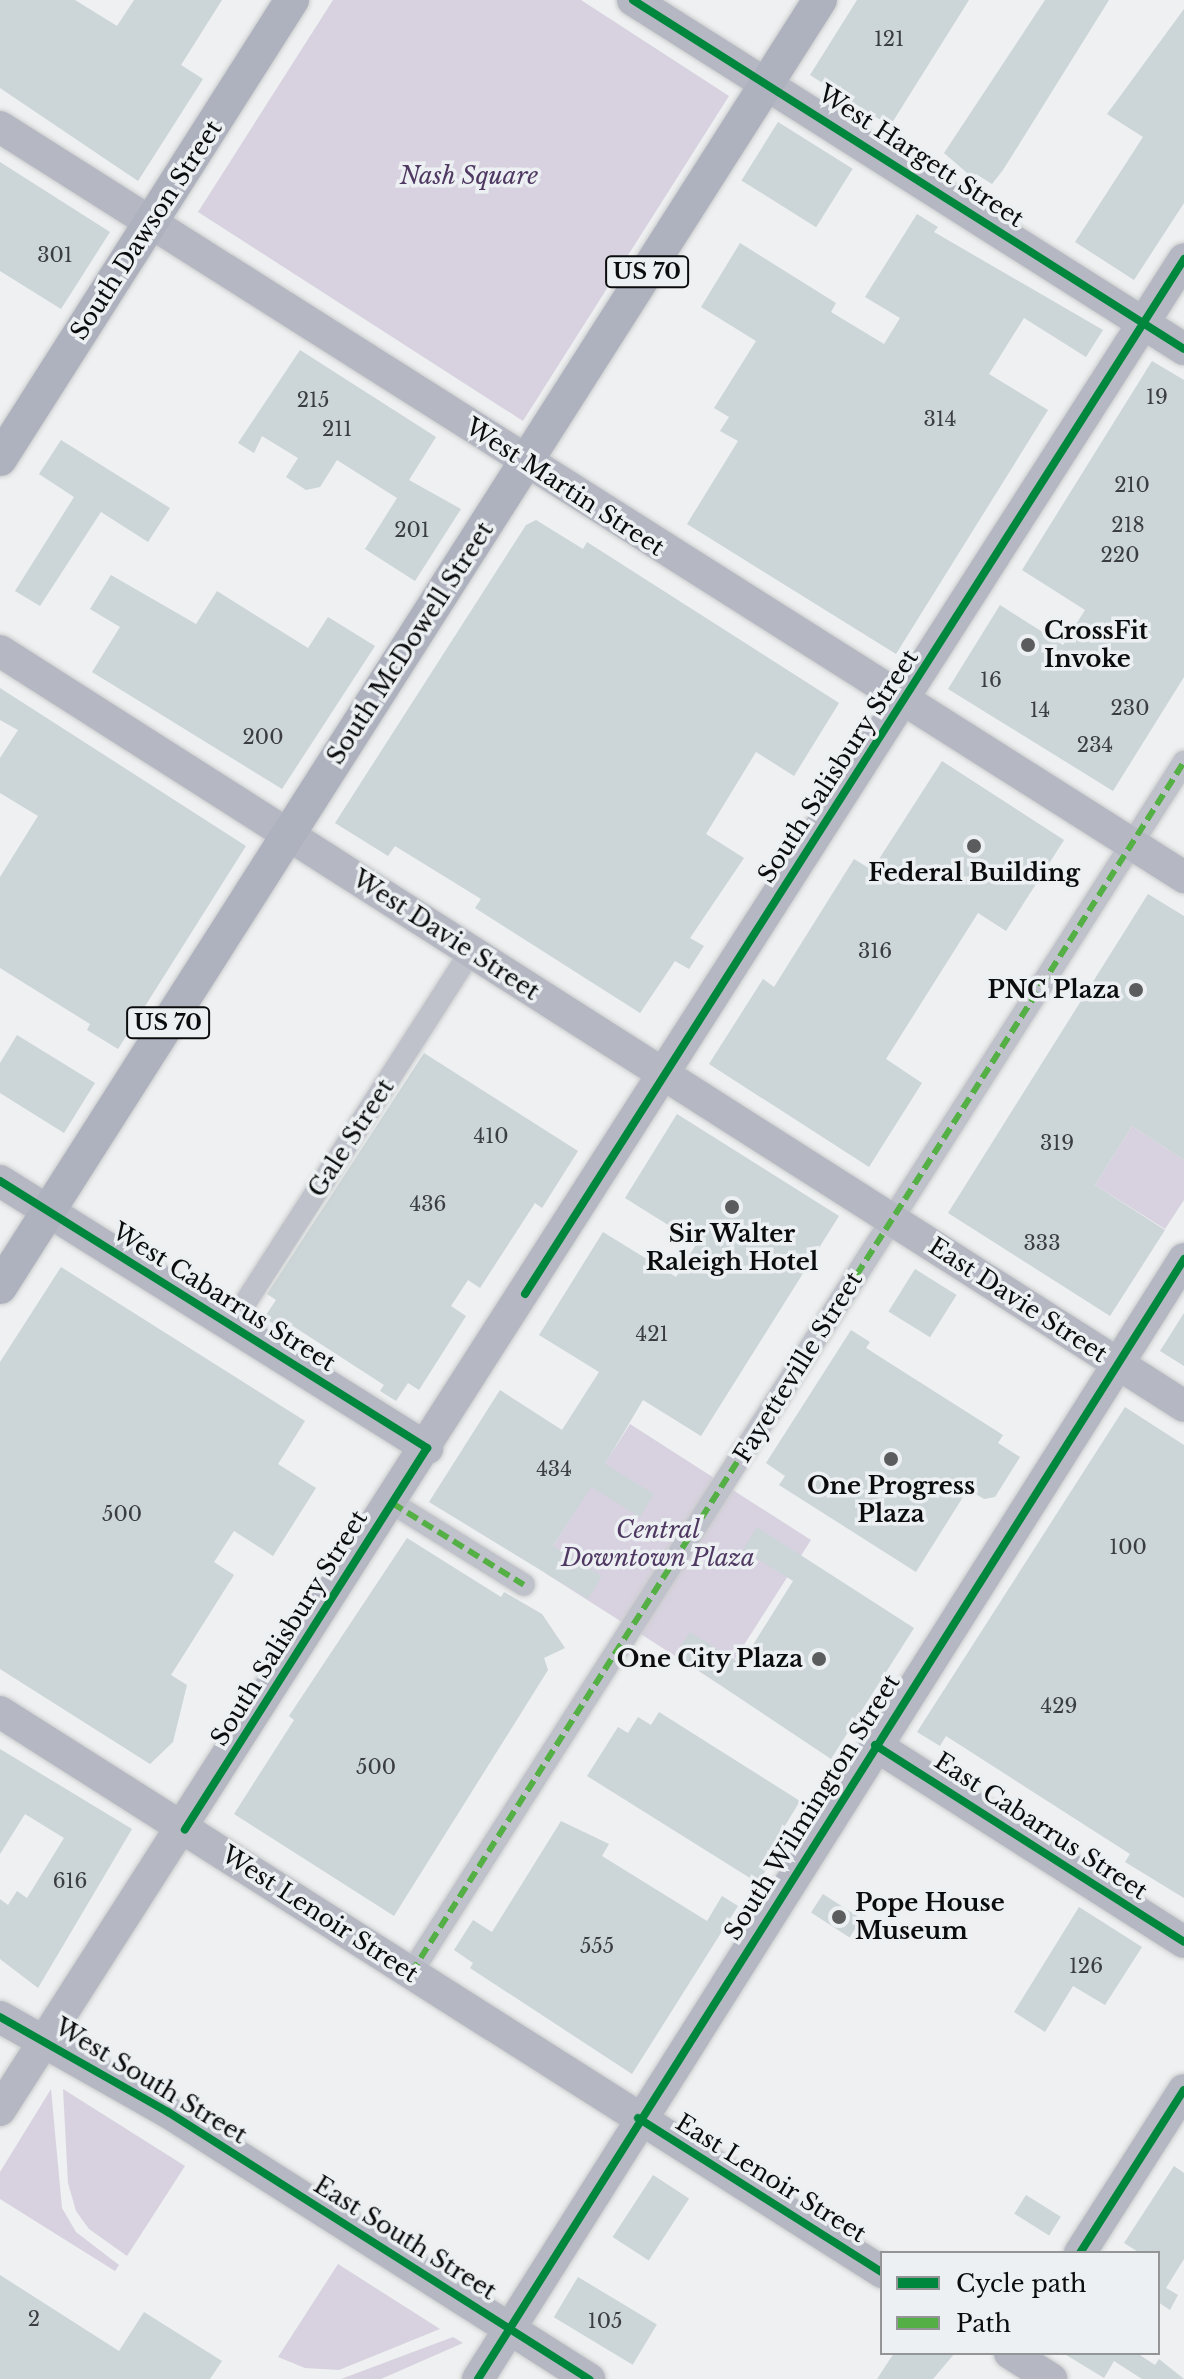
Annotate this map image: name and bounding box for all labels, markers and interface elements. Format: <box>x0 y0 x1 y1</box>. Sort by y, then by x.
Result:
house number: 121 <box>874 27 904 51</box>
street label: West Hargett Street <box>813 79 1029 233</box>
street label: South Dawson Street <box>64 115 228 345</box>
park label: Nash Square <box>400 162 538 190</box>
house number: 301 <box>37 243 73 267</box>
road number: US 70 <box>605 254 689 290</box>
house number: 19 <box>1146 385 1168 409</box>
house number: 215 <box>297 388 329 412</box>
house number: 314 <box>924 407 956 431</box>
street label: West Martin Street <box>460 412 670 562</box>
house number: 211 <box>322 417 352 441</box>
house number: 210 <box>1114 473 1150 497</box>
house number: 218 <box>1111 513 1145 537</box>
street label: South McDowell Street <box>321 516 499 770</box>
house number: 201 <box>394 518 430 542</box>
house number: 220 <box>1101 543 1139 567</box>
place label: CrossFit Invoke <box>1044 617 1148 673</box>
marker: CrossFit Invoke <box>1019 636 1037 654</box>
street label: South Salisbury Street <box>752 644 924 888</box>
house number: 16 <box>980 668 1002 692</box>
house number: 230 <box>1111 696 1149 720</box>
house number: 14 <box>1030 698 1050 722</box>
house number: 200 <box>243 725 283 749</box>
house number: 234 <box>1077 733 1113 757</box>
marker: Federal Building <box>965 837 983 855</box>
place label: Federal Building <box>868 859 1080 887</box>
street label: West Davie Street <box>347 864 545 1006</box>
house number: 316 <box>858 939 892 963</box>
place label: PNC Plaza <box>987 976 1120 1004</box>
marker: PNC Plaza <box>1127 981 1145 999</box>
road number: US 70 <box>126 1005 210 1041</box>
street label: Gale Street <box>302 1074 400 1202</box>
house number: 410 <box>474 1124 508 1148</box>
house number: 319 <box>1040 1131 1074 1155</box>
house number: 436 <box>410 1192 446 1216</box>
marker: Sir Walter Raleigh Hotel <box>723 1198 741 1216</box>
street label: West Cabarrus Street <box>107 1217 341 1377</box>
place label: Sir Walter Raleigh Hotel <box>646 1220 818 1276</box>
house number: 333 <box>1024 1231 1060 1255</box>
street label: East Davie Street <box>923 1232 1113 1368</box>
street label: Fayetteville Street <box>728 1266 868 1468</box>
house number: 421 <box>636 1322 668 1346</box>
marker: One Progress Plaza <box>882 1450 900 1468</box>
house number: 434 <box>536 1457 572 1481</box>
place label: One Progress Plaza <box>807 1472 975 1528</box>
house number: 500 <box>102 1502 142 1526</box>
street label: South Salisbury Street <box>204 1505 374 1751</box>
park label: Central Downtown Plaza <box>561 1516 755 1572</box>
house number: 100 <box>1109 1535 1147 1559</box>
place label: One City Plaza <box>616 1645 803 1673</box>
marker: One City Plaza <box>810 1650 828 1668</box>
street label: South Wilmington Street <box>718 1668 906 1946</box>
house number: 429 <box>1041 1694 1077 1718</box>
street label: East Cabarrus Street <box>929 1746 1153 1906</box>
house number: 500 <box>356 1755 396 1779</box>
street label: West Lenoir Street <box>216 1840 424 1988</box>
house number: 616 <box>53 1869 87 1893</box>
place label: Pope House Museum <box>855 1889 1005 1945</box>
marker: Pope House Museum <box>830 1908 848 1926</box>
house number: 555 <box>580 1934 614 1958</box>
house number: 126 <box>1069 1954 1103 1978</box>
street label: West South Street <box>50 2012 252 2150</box>
street label: East Lenoir Street <box>670 2108 872 2248</box>
street label: East South Street <box>309 2170 501 2306</box>
legend <box>880 2251 1160 2355</box>
text: Cycle path <box>956 2269 1087 2298</box>
house number: 2 <box>28 2307 40 2331</box>
house number: 105 <box>588 2309 622 2333</box>
text: Path <box>956 2309 1011 2338</box>

